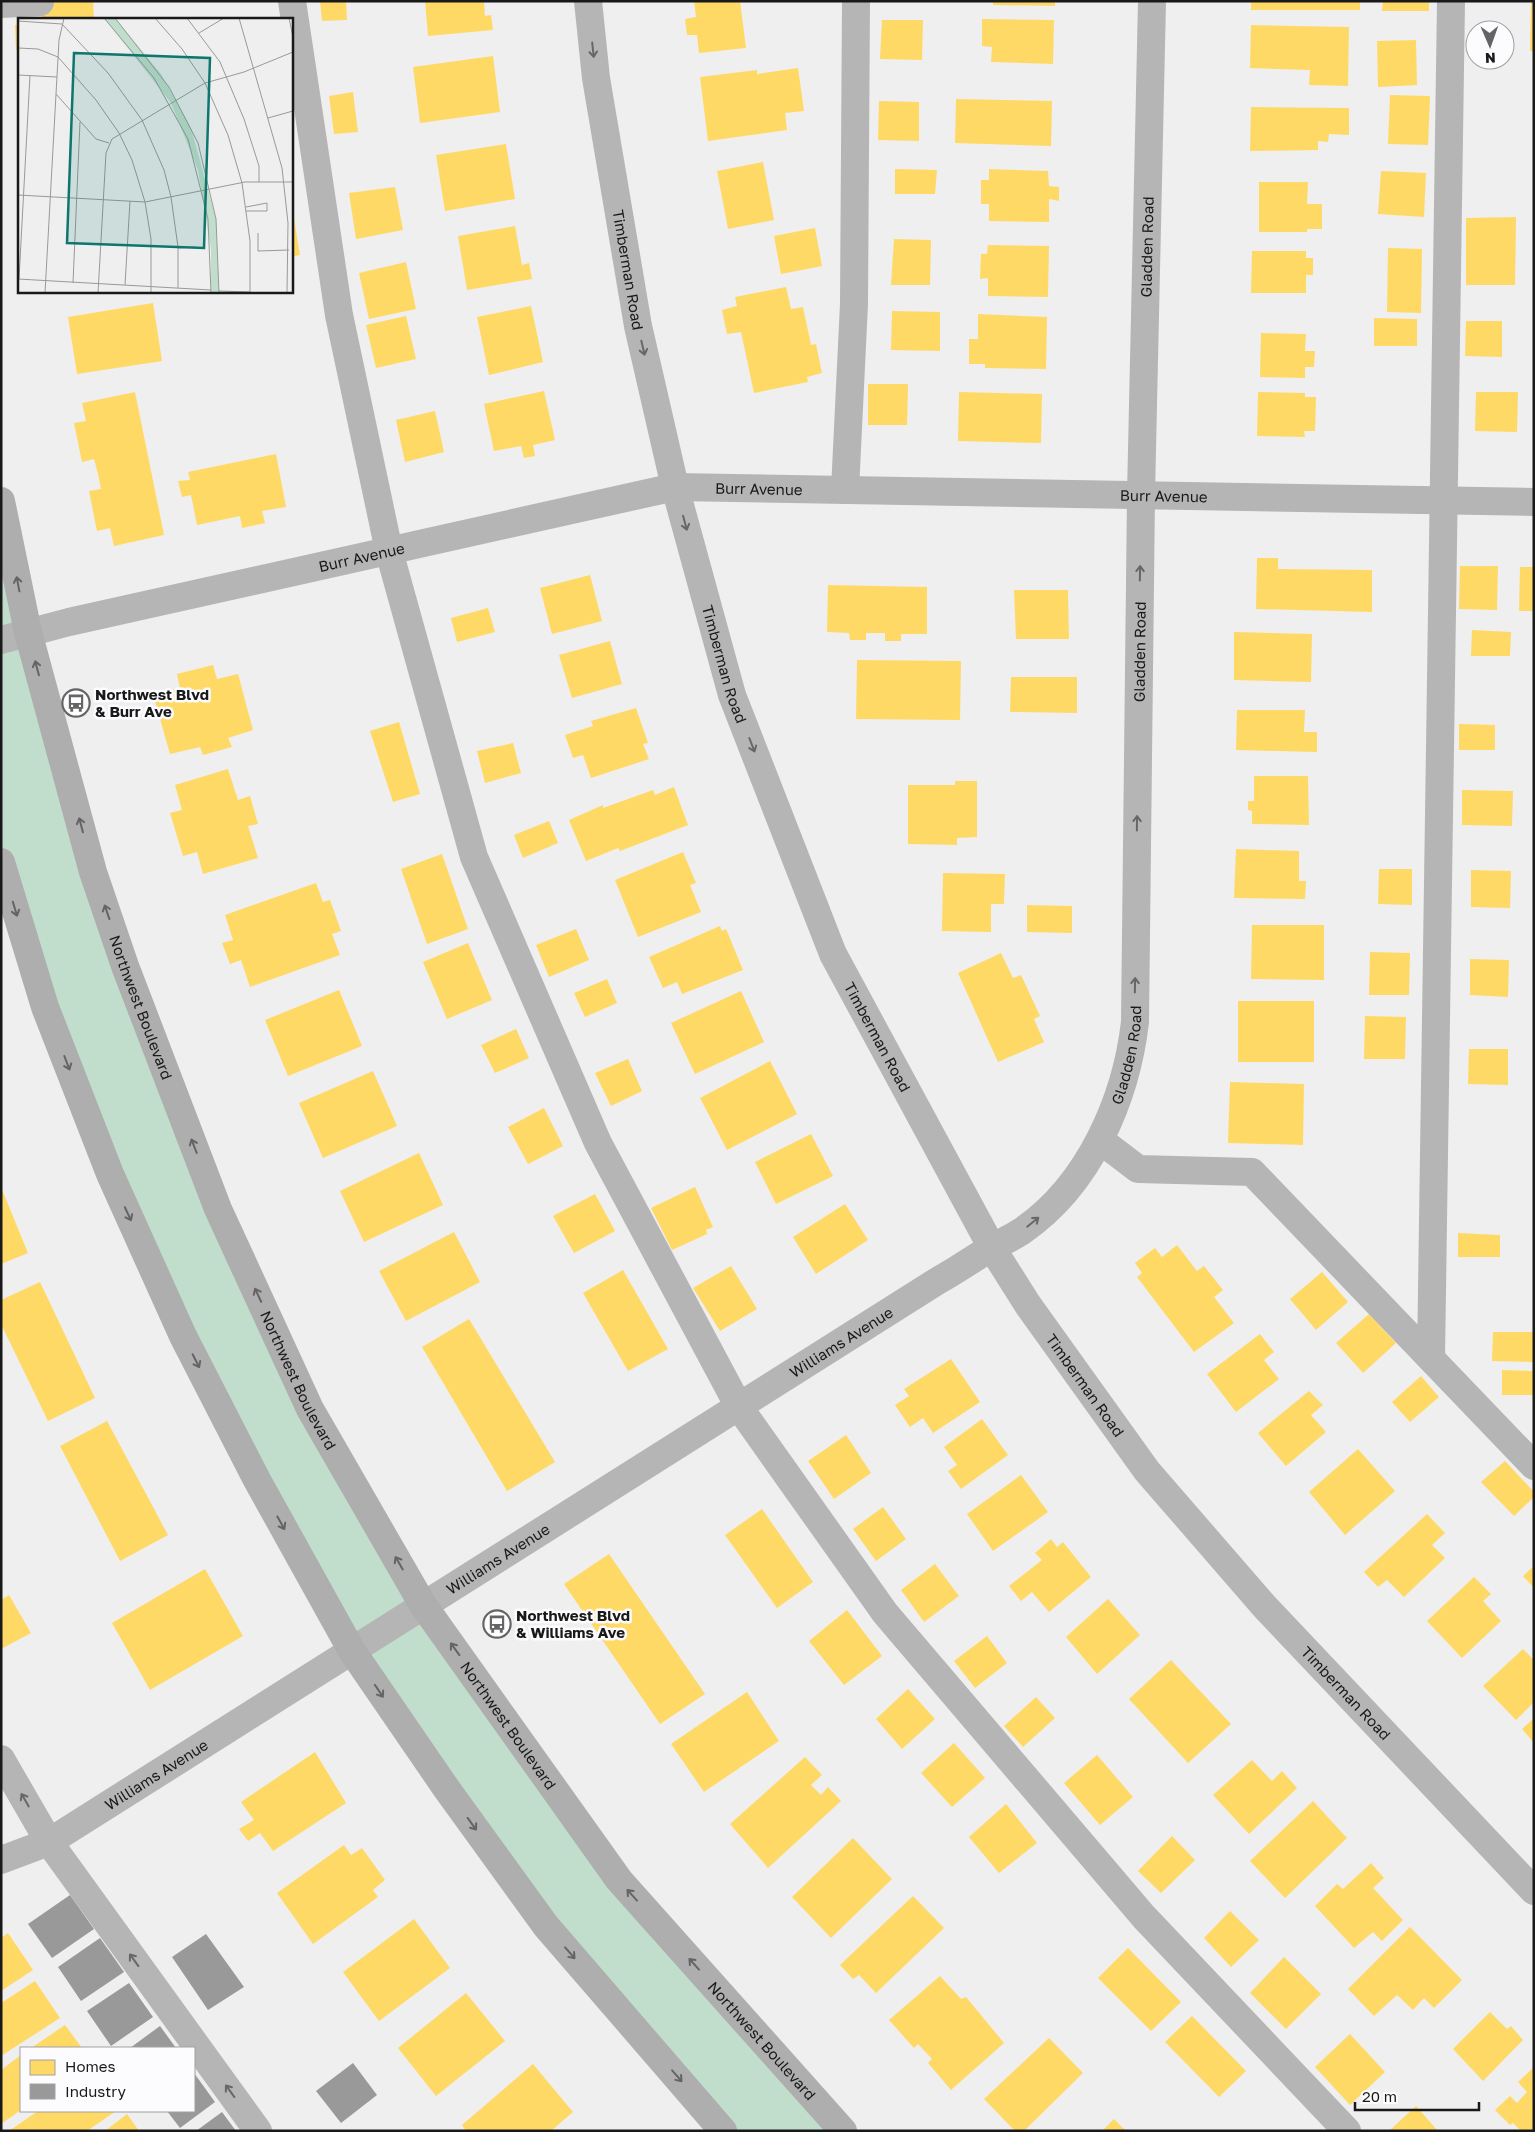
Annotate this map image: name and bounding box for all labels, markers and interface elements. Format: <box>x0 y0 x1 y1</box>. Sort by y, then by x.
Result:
inset map <box>18 18 292 292</box>
north arrow <box>1465 20 1515 70</box>
one-way arrow <box>588 41 598 57</box>
text: N <box>1485 50 1496 67</box>
street label: Gladden Road <box>1136 196 1157 298</box>
street label: Timberman Road <box>609 208 648 331</box>
one-way arrow <box>639 340 648 356</box>
street label: Burr Avenue <box>715 479 803 498</box>
street label: Burr Avenue <box>1120 486 1208 505</box>
one-way arrow <box>681 515 691 531</box>
street label: Burr Avenue <box>317 538 406 575</box>
one-way arrow <box>1135 565 1145 581</box>
one-way arrow <box>13 577 22 593</box>
street label: Gladden Road <box>1130 601 1149 702</box>
street label: Timberman Road <box>699 603 751 725</box>
one-way arrow <box>32 661 42 677</box>
place label: Northwest Blvd & Burr Ave <box>95 685 209 720</box>
bus stop icon: Northwest Blvd & Burr Ave <box>61 688 91 718</box>
one-way arrow <box>748 737 757 753</box>
one-way arrow <box>1132 815 1142 831</box>
one-way arrow <box>75 817 85 833</box>
one-way arrow <box>11 901 21 917</box>
one-way arrow <box>102 904 111 920</box>
street label: Northwest Boulevard <box>106 933 177 1082</box>
one-way arrow <box>1131 977 1140 993</box>
street label: Timberman Road <box>841 979 915 1095</box>
street label: Gladden Road <box>1107 1005 1144 1107</box>
one-way arrow <box>63 1055 72 1070</box>
one-way arrow <box>189 1139 198 1154</box>
one-way arrow <box>123 1206 133 1221</box>
one-way arrow <box>1026 1217 1039 1228</box>
one-way arrow <box>252 1288 262 1303</box>
street label: Williams Avenue <box>786 1302 896 1381</box>
street label: Northwest Boulevard <box>257 1308 340 1453</box>
street label: Timberman Road <box>1043 1330 1128 1440</box>
one-way arrow <box>192 1353 201 1368</box>
one-way arrow <box>276 1515 286 1530</box>
street label: Williams Avenue <box>443 1519 553 1598</box>
one-way arrow <box>394 1555 404 1570</box>
place label: Northwest Blvd & Williams Ave <box>516 1606 630 1641</box>
bus stop icon: Northwest Blvd & Williams Ave <box>482 1609 512 1639</box>
street label: Timberman Road <box>1298 1642 1395 1743</box>
one-way arrow <box>450 1643 460 1657</box>
street label: Northwest Boulevard <box>457 1658 560 1793</box>
one-way arrow <box>374 1684 384 1698</box>
street label: Williams Avenue <box>101 1735 211 1814</box>
one-way arrow <box>20 1793 30 1808</box>
one-way arrow <box>467 1817 477 1831</box>
one-way arrow <box>626 1888 638 1901</box>
one-way arrow <box>565 1947 576 1960</box>
one-way arrow <box>129 1953 139 1967</box>
one-way arrow <box>689 1958 700 1971</box>
street label: Northwest Boulevard <box>705 1977 820 2103</box>
legend <box>20 2047 195 2112</box>
text: Homes <box>65 2057 115 2075</box>
one-way arrow <box>671 2070 682 2083</box>
scale bar <box>1355 2080 1479 2112</box>
text: Industry <box>65 2082 126 2100</box>
one-way arrow <box>225 2084 235 2098</box>
text: 20 m <box>1362 2087 1397 2105</box>

